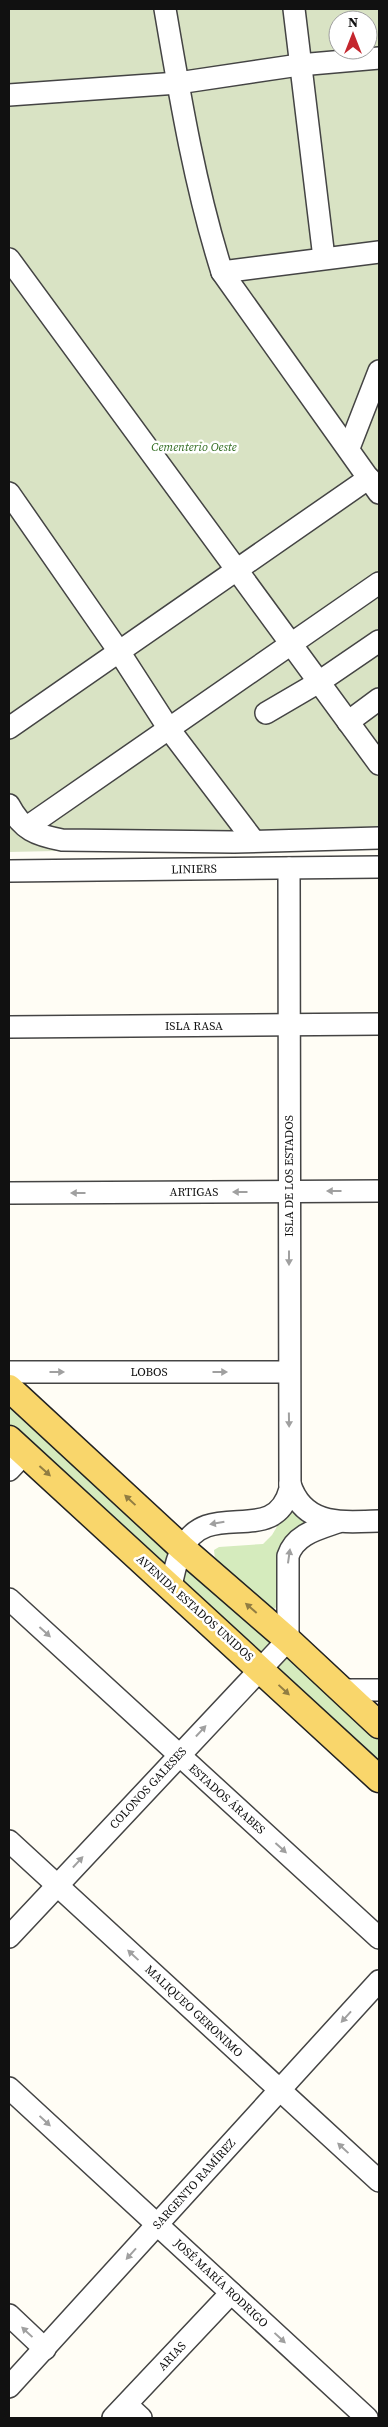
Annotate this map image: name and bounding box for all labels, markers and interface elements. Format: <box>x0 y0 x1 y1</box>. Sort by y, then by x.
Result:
north arrow <box>328 10 378 60</box>
text: N <box>348 12 358 32</box>
park label: Cementerio Oeste <box>151 439 237 455</box>
street label: LINIERS <box>171 861 217 877</box>
street label: ISLA RASA <box>165 1018 223 1034</box>
street label: ISLA DE LOS ESTADOS <box>281 1115 297 1237</box>
street label: ARTIGAS <box>170 1184 218 1200</box>
one-way arrow <box>326 1187 342 1195</box>
one-way arrow <box>232 1188 248 1196</box>
one-way arrow <box>69 1189 85 1197</box>
one-way arrow <box>285 1250 293 1266</box>
street label: LOBOS <box>130 1364 168 1380</box>
one-way arrow <box>50 1368 66 1376</box>
one-way arrow <box>212 1368 228 1376</box>
one-way arrow <box>285 1412 293 1428</box>
one-way arrow <box>38 1465 50 1477</box>
one-way arrow <box>125 1494 137 1506</box>
one-way arrow <box>209 1520 225 1528</box>
one-way arrow <box>285 1548 293 1564</box>
street label: AVENIDA ESTADOS UNIDOS <box>133 1551 257 1665</box>
one-way arrow <box>246 1602 258 1614</box>
one-way arrow <box>38 1626 50 1638</box>
one-way arrow <box>278 1684 290 1696</box>
one-way arrow <box>195 1725 207 1737</box>
street label: COLONOS GALESES <box>106 1744 190 1832</box>
street label: ESTADOS ÁRABES <box>185 1760 269 1838</box>
one-way arrow <box>274 1842 286 1854</box>
one-way arrow <box>72 1857 84 1869</box>
one-way arrow <box>128 1949 140 1961</box>
street label: MALIQUEO GERONIMO <box>142 1961 246 2061</box>
one-way arrow <box>341 2011 352 2023</box>
one-way arrow <box>38 2115 50 2127</box>
street label: SARGENTO RAMÍREZ <box>149 2135 239 2233</box>
one-way arrow <box>338 2142 350 2154</box>
street label: JOSÉ MARÍA RODRIGO <box>170 2234 272 2331</box>
one-way arrow <box>125 2247 137 2259</box>
one-way arrow <box>21 2326 33 2338</box>
one-way arrow <box>273 2332 285 2344</box>
street label: ARIAS <box>154 2338 190 2374</box>

